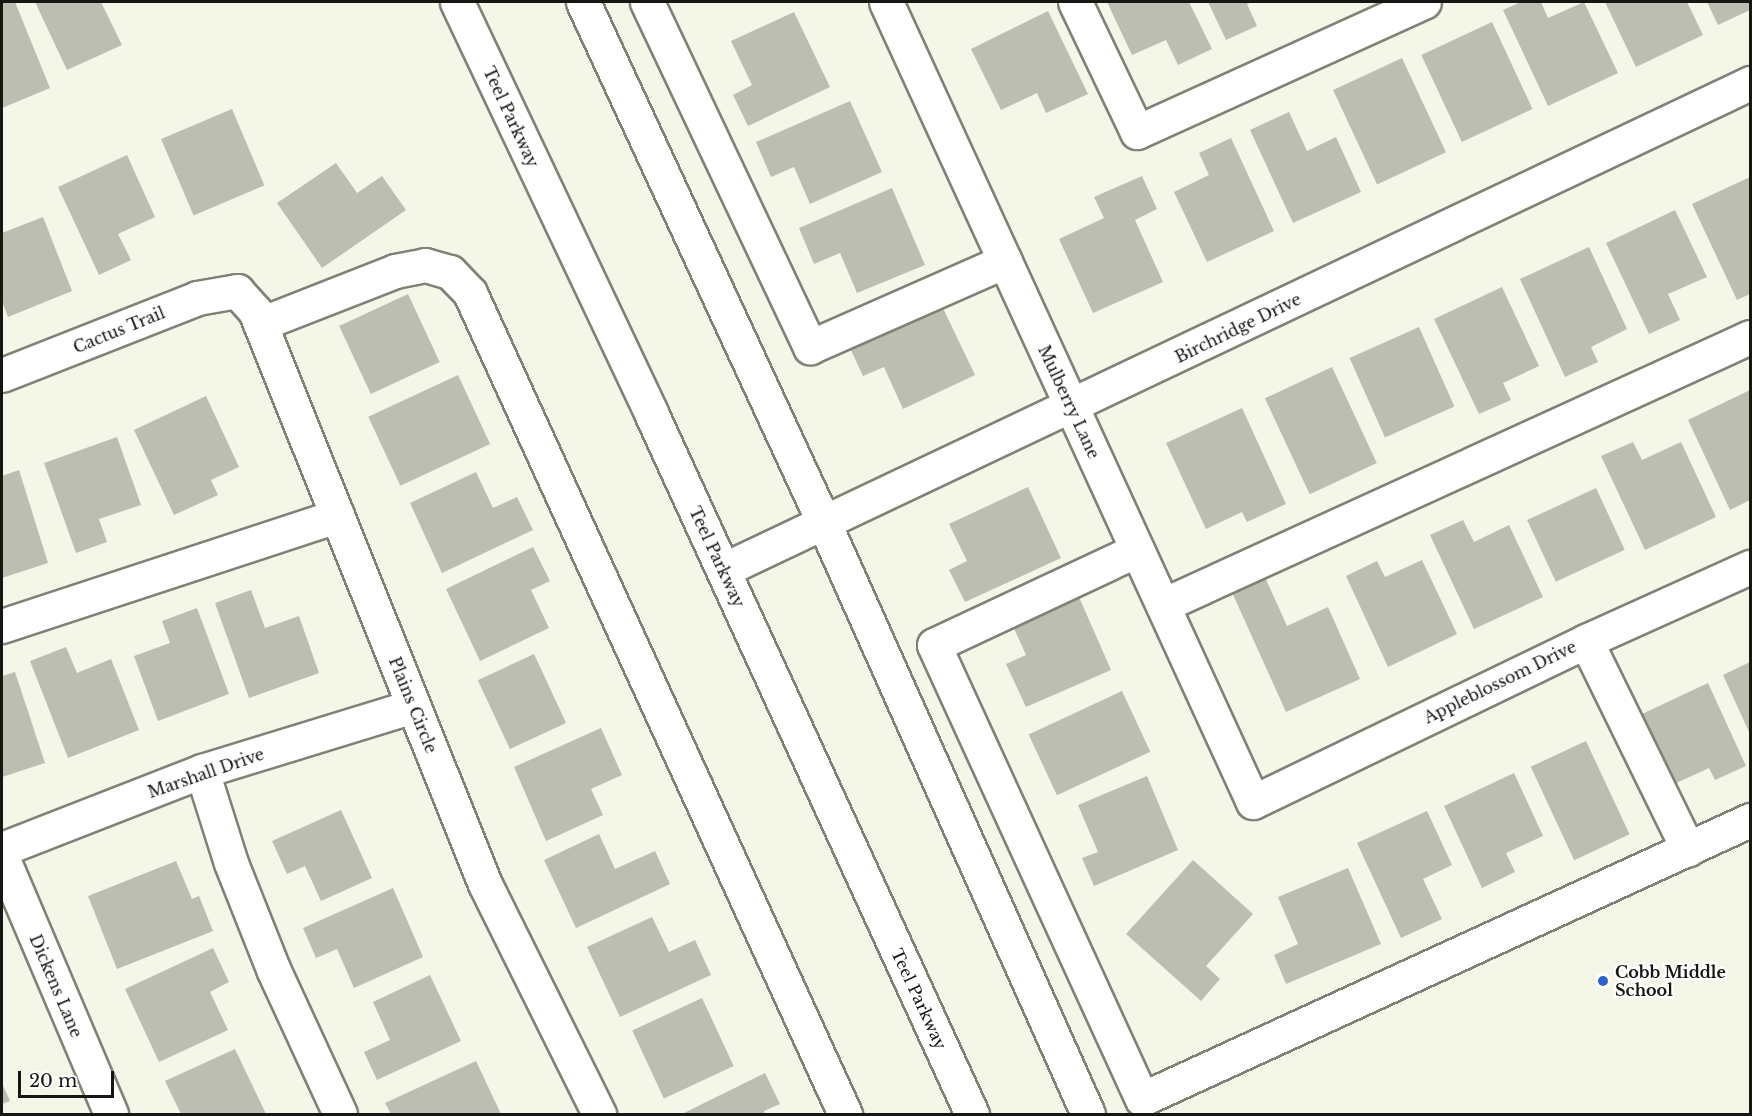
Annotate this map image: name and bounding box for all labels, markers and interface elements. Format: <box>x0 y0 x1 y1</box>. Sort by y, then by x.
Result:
street label: Teel Parkway <box>479 64 543 170</box>
street label: Birchridge Drive <box>1172 289 1304 367</box>
street label: Cactus Trail <box>70 303 168 357</box>
street label: Mulberry Lane <box>1034 342 1104 462</box>
street label: Teel Parkway <box>685 504 749 610</box>
street label: Appleblossom Drive <box>1421 637 1579 727</box>
street label: Plains Circle <box>385 654 441 756</box>
street label: Marshall Drive <box>145 744 267 802</box>
street label: Dickens Lane <box>26 932 86 1040</box>
street label: Teel Parkway <box>887 946 951 1052</box>
place label: Cobb Middle School <box>1615 962 1726 1000</box>
marker: Cobb Middle School <box>1596 974 1610 988</box>
scale bar <box>21 1059 117 1097</box>
text: 20 m <box>29 1070 77 1092</box>

